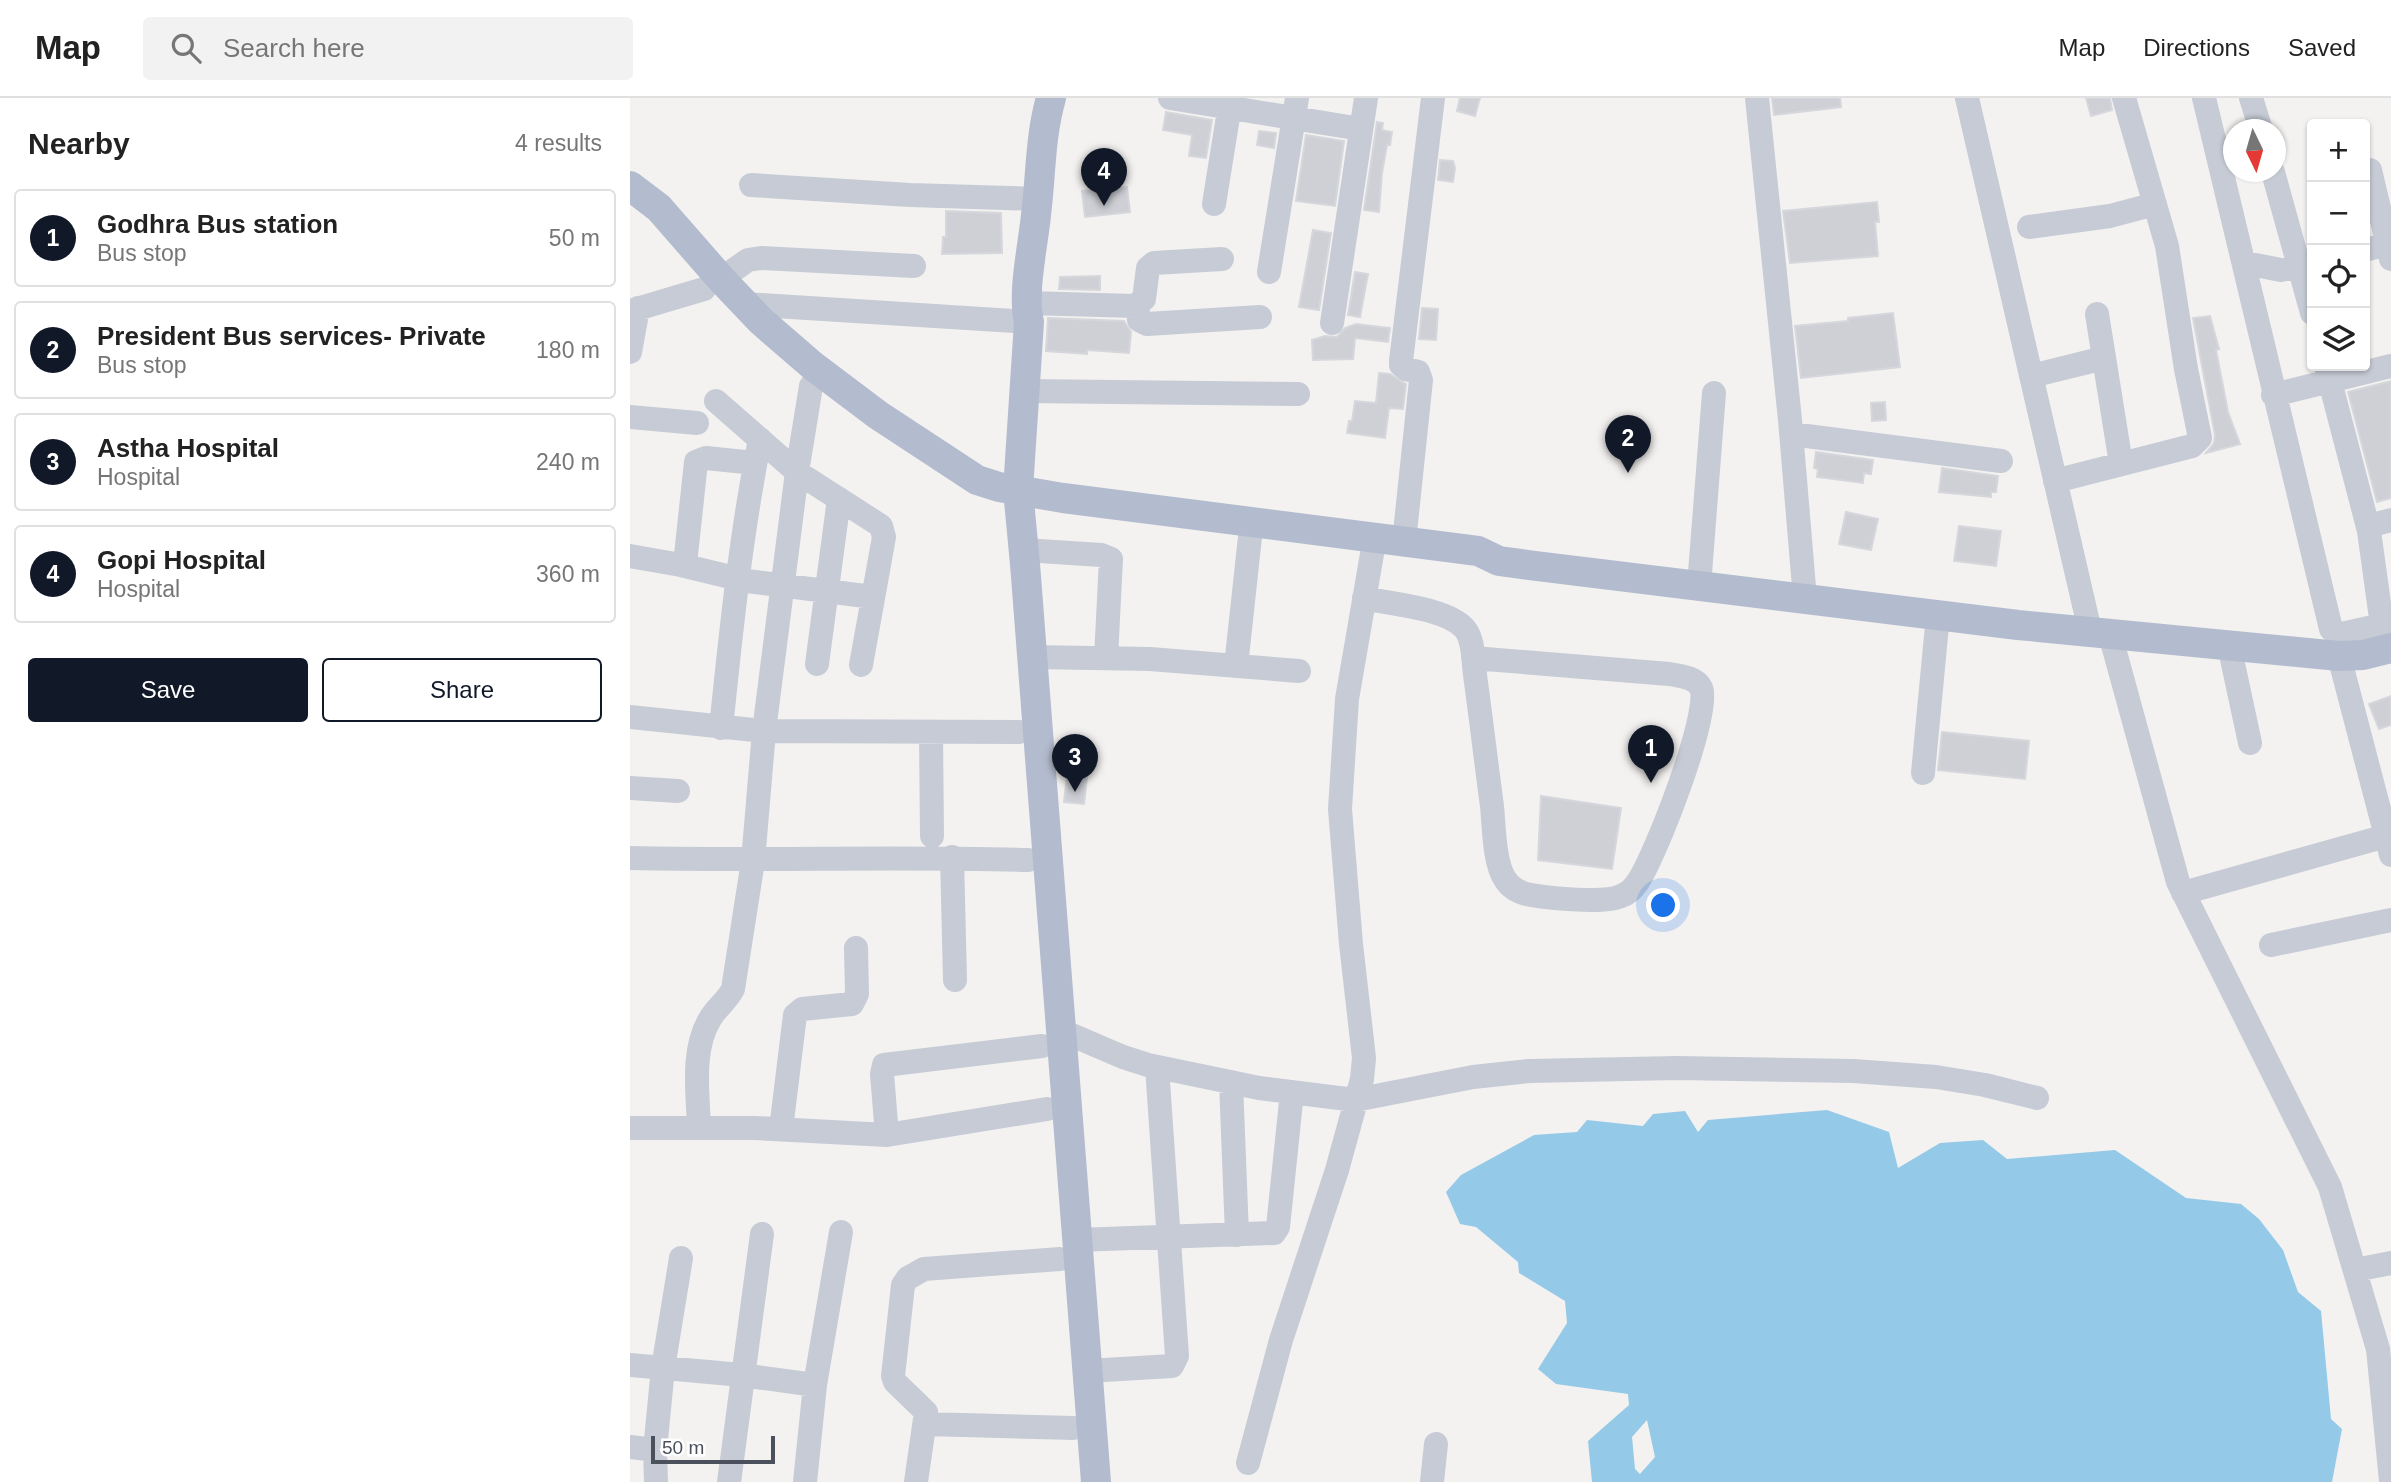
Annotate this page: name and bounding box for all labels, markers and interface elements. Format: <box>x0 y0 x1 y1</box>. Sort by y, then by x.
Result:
search box <box>143 17 633 80</box>
text: Map <box>35 29 101 66</box>
icon: search <box>167 29 205 67</box>
text: Search here <box>223 33 365 63</box>
text: Map <box>2059 34 2105 61</box>
text: Directions <box>2143 34 2250 61</box>
text: Saved <box>2288 34 2356 61</box>
north arrow <box>2223 119 2286 182</box>
map controls <box>2307 119 2370 371</box>
button: + <box>2307 119 2370 182</box>
text: Nearby <box>28 127 130 160</box>
text: 4 results <box>515 130 602 156</box>
pin: 4 <box>1081 148 1127 206</box>
button: − <box>2307 182 2370 245</box>
text: Godhra Bus station <box>97 209 338 239</box>
text: 1 <box>47 225 59 251</box>
text: 50 m <box>549 225 600 251</box>
text: Bus stop <box>97 240 187 266</box>
button: locate <box>2307 245 2370 308</box>
button: layers <box>2307 308 2370 371</box>
text: President Bus services- Private <box>97 321 486 351</box>
text: 2 <box>47 337 59 363</box>
text: 180 m <box>536 337 600 363</box>
text: Bus stop <box>97 352 187 378</box>
pin: 2 <box>1605 415 1651 473</box>
text: Astha Hospital <box>97 433 279 463</box>
text: 3 <box>47 449 59 475</box>
text: 240 m <box>536 449 600 475</box>
text: Hospital <box>97 464 180 490</box>
text: Gopi Hospital <box>97 545 266 575</box>
text: 4 <box>47 561 59 587</box>
text: 360 m <box>536 561 600 587</box>
text: Hospital <box>97 576 180 602</box>
button: Save <box>28 658 308 722</box>
button: Share <box>322 658 602 722</box>
pin: 1 <box>1628 725 1674 783</box>
pin: 3 <box>1052 734 1098 792</box>
your location <box>1646 888 1680 922</box>
scale bar <box>651 1433 775 1465</box>
text: 50 m <box>662 1437 704 1458</box>

